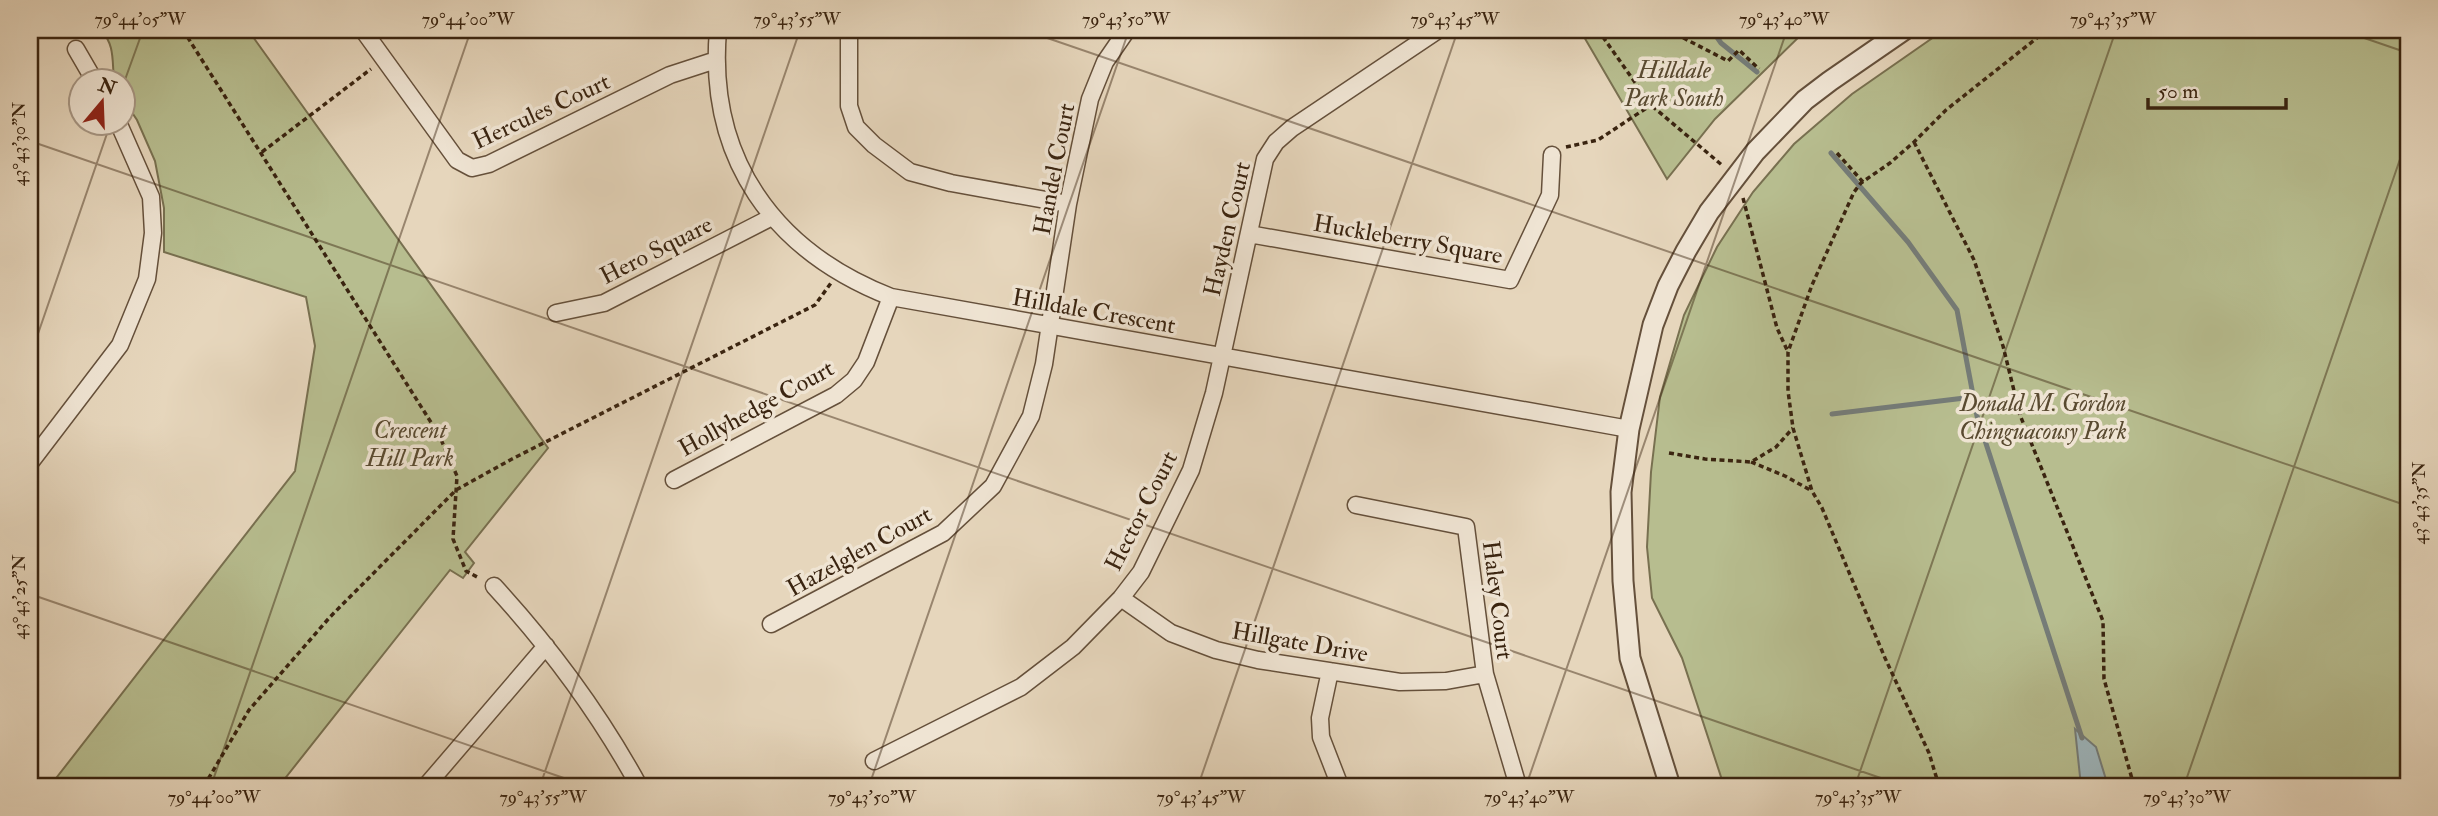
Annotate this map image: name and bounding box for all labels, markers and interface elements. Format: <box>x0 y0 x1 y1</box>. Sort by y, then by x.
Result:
text: 79°44'05"W <box>94 8 186 31</box>
text: 79°44'00"W <box>422 8 515 31</box>
text: 79°43'55"W <box>753 8 841 31</box>
text: 79°43'50"W <box>1082 8 1171 31</box>
text: 79°43'45"W <box>1411 8 1500 31</box>
text: 79°43'40"W <box>1739 8 1830 31</box>
text: 79°43'35"W <box>2070 8 2157 31</box>
park label: Hilldale Park South <box>1623 55 1724 114</box>
north arrow <box>66 66 136 136</box>
street label: Hercules Court <box>468 66 615 157</box>
scale bar <box>2148 66 2286 110</box>
text: N <box>94 72 120 101</box>
text: 50 m <box>2158 78 2199 105</box>
street label: Handel Court <box>1027 101 1082 237</box>
text: 43°43'30"N <box>8 102 31 186</box>
street label: Hayden Court <box>1197 159 1258 299</box>
street label: Huckleberry Square <box>1311 208 1505 271</box>
street label: Hero Square <box>595 209 718 292</box>
street label: Hilldale Crescent <box>1010 282 1178 341</box>
street label: Hollyhedge Court <box>673 353 840 464</box>
park label: Donald M. Gordon Chinguacousy Park <box>1959 388 2127 447</box>
park label: Crescent Hill Park <box>365 415 454 474</box>
street label: Hector Court <box>1098 446 1185 576</box>
text: 43°43'35"N <box>2408 462 2431 545</box>
street label: Hazelglen Court <box>781 499 937 604</box>
street label: Haley Court <box>1475 539 1520 661</box>
text: 43°43'25"N <box>8 554 31 640</box>
street label: Hillgate Drive <box>1229 615 1370 670</box>
text: 79°44'00"W <box>168 786 261 809</box>
text: 79°43'55"W <box>499 786 587 809</box>
text: 79°43'50"W <box>828 786 917 809</box>
text: 79°43'45"W <box>1157 786 1246 809</box>
text: 79°43'40"W <box>1484 786 1575 809</box>
text: 79°43'35"W <box>1815 786 1902 809</box>
text: 79°43'30"W <box>2143 786 2231 809</box>

